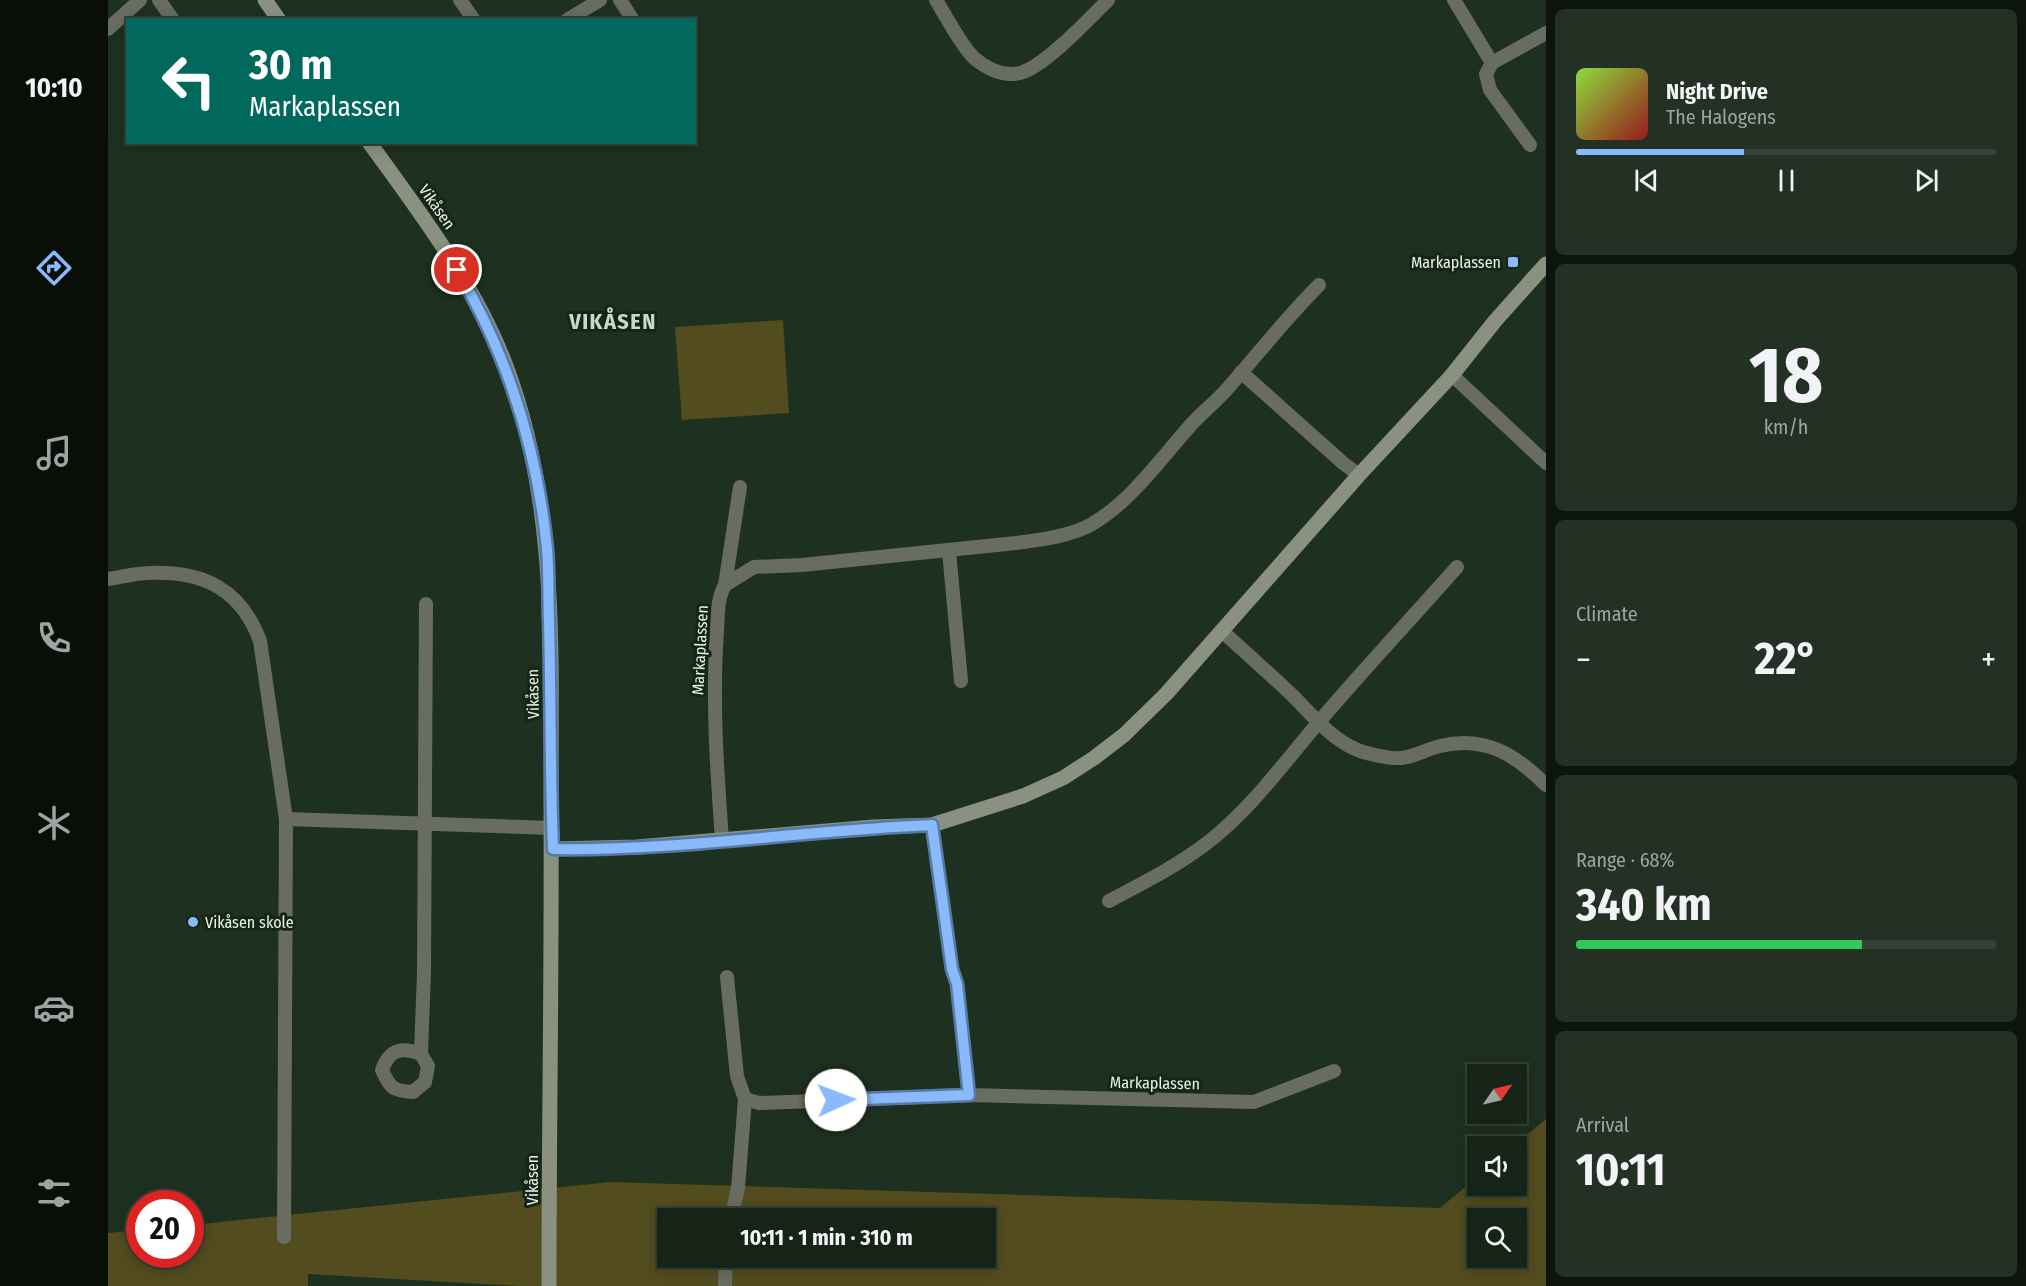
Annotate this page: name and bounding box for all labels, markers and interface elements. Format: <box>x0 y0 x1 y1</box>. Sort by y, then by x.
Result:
text: 30 m <box>249 40 333 90</box>
icon: left <box>150 42 228 120</box>
text: 10:10 <box>25 72 83 104</box>
text: Night Drive <box>1666 78 1768 105</box>
text: Markaplassen <box>249 91 401 123</box>
text: The Halogens <box>1666 105 1776 129</box>
icon: previous <box>1630 164 1663 197</box>
icon: pause <box>1770 164 1803 197</box>
icon: next <box>1910 164 1943 197</box>
street label: Vikåsen <box>415 181 459 233</box>
pin <box>431 244 482 295</box>
icon: directions <box>33 247 75 289</box>
icon: arrive <box>440 253 473 286</box>
place label: Markaplassen <box>1411 253 1501 272</box>
marker: Markaplassen <box>1506 255 1520 269</box>
district label: VIKÅSEN <box>568 307 657 335</box>
text: 18 <box>1749 329 1823 423</box>
text: km/h <box>1764 415 1808 439</box>
icon: music <box>33 432 75 474</box>
text: Climate <box>1576 602 1638 626</box>
street label: Markaplassen <box>688 605 712 695</box>
icon: phone <box>33 617 75 659</box>
text: 22° <box>1755 632 1817 686</box>
text: − <box>1576 640 1591 680</box>
text: + <box>1981 640 1996 680</box>
street label: Vikåsen <box>523 669 543 719</box>
icon: climate <box>33 802 75 844</box>
text: Range · 68% <box>1576 848 1675 872</box>
text: 340 km <box>1576 878 1712 932</box>
place label: Vikåsen skole <box>205 913 294 932</box>
marker: Vikåsen skole <box>186 915 200 929</box>
icon: car <box>33 987 75 1029</box>
north arrow <box>1467 1064 1527 1124</box>
map controls <box>1467 1064 1527 1268</box>
position arrow <box>804 1068 868 1132</box>
street label: Markaplassen <box>1110 1073 1200 1093</box>
text: Arrival <box>1576 1113 1629 1137</box>
button: sound <box>1467 1136 1527 1196</box>
text: 10:11 <box>1576 1143 1666 1197</box>
street label: Vikåsen <box>523 1155 542 1205</box>
icon: filters <box>33 1172 75 1214</box>
speed limit sign: 20 <box>126 1190 204 1268</box>
button: search <box>1467 1208 1527 1268</box>
text: 10:11 · 1 min · 310 m <box>740 1224 913 1251</box>

